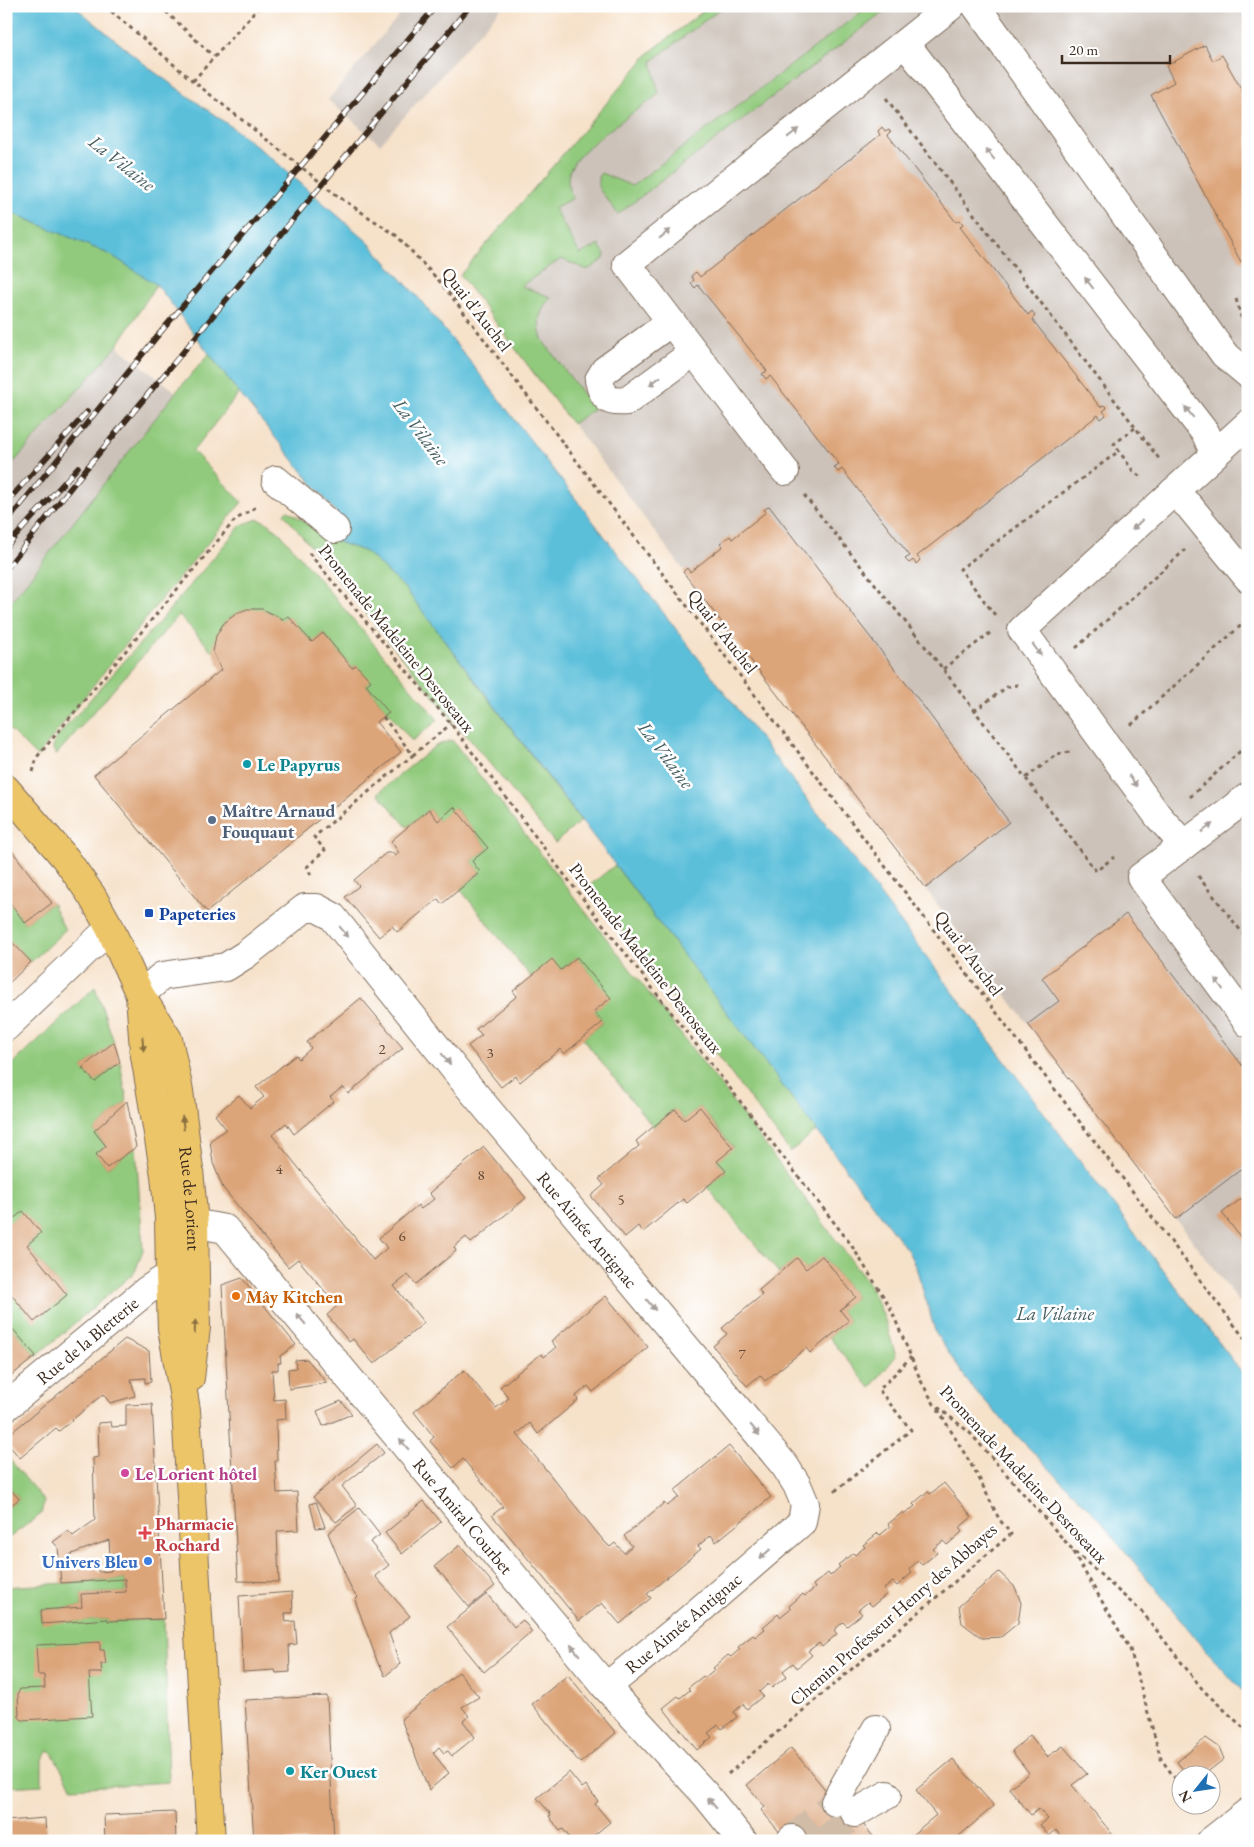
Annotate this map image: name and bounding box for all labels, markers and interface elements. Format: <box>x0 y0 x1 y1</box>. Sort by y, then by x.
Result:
scale bar <box>1062 32 1169 64</box>
text: 20 m <box>1069 40 1098 59</box>
one-way arrow <box>786 127 799 138</box>
water label: La Vilaine <box>83 129 161 197</box>
one-way arrow <box>985 148 996 161</box>
one-way arrow <box>659 228 672 239</box>
street label: Quai d'Auchel <box>437 262 517 356</box>
one-way arrow <box>1084 277 1095 290</box>
one-way arrow <box>649 375 662 386</box>
water label: La Vilaine <box>387 393 455 471</box>
one-way arrow <box>1183 406 1194 419</box>
one-way arrow <box>1131 519 1143 531</box>
street label: Promenade Madeleine Desroseaux <box>314 539 480 737</box>
street label: Quai d'Auchel <box>683 584 763 678</box>
one-way arrow <box>1031 643 1042 656</box>
water label: La Vilaine <box>632 716 700 794</box>
place label: Le Papyrus <box>257 753 340 776</box>
marker: Le Papyrus <box>241 758 253 770</box>
one-way arrow <box>1127 774 1138 787</box>
place label: Maître Arnaud Fouquaut <box>222 799 335 843</box>
marker: Maître Arnaud Fouquaut <box>206 814 218 826</box>
one-way arrow <box>1200 823 1214 833</box>
street label: Promenade Madeleine Desroseaux <box>564 858 728 1058</box>
place label: Papeteries <box>159 902 236 925</box>
street label: Quai d'Auchel <box>929 906 1009 1000</box>
marker: Papeteries <box>143 907 155 919</box>
one-way arrow <box>339 925 350 938</box>
one-way arrow <box>1214 977 1224 991</box>
one-way arrow <box>140 1036 148 1052</box>
house number: 2 <box>378 1039 386 1058</box>
house number: 3 <box>486 1043 494 1062</box>
one-way arrow <box>441 1052 452 1065</box>
one-way arrow <box>179 1115 187 1131</box>
street label: Rue de Lorient <box>175 1145 206 1251</box>
house number: 4 <box>275 1159 283 1178</box>
house number: 8 <box>477 1165 485 1184</box>
street label: Rue Aimée Antignac <box>532 1166 643 1293</box>
house number: 5 <box>617 1190 625 1209</box>
house number: 6 <box>398 1226 406 1245</box>
place label: Mây Kitchen <box>246 1285 343 1308</box>
marker: Mây Kitchen <box>230 1290 242 1302</box>
street label: Rue de la Bletterie <box>31 1291 143 1389</box>
one-way arrow <box>645 1298 656 1311</box>
water label: La Vilaine <box>1015 1301 1095 1326</box>
one-way arrow <box>295 1312 306 1325</box>
one-way arrow <box>192 1319 200 1335</box>
house number: 7 <box>738 1344 746 1363</box>
street label: Promenade Madeleine Desroseaux <box>935 1380 1113 1568</box>
one-way arrow <box>749 1423 760 1436</box>
one-way arrow <box>399 1437 410 1450</box>
street label: Rue Amiral Courbet <box>409 1453 519 1579</box>
place label: Le Lorient hôtel <box>135 1462 257 1485</box>
marker: Le Lorient hôtel <box>119 1467 131 1479</box>
place label: Pharmacie Rochard <box>155 1512 234 1556</box>
street label: Chemin Professeur Henry des Abbayes <box>784 1517 1002 1710</box>
marker: Pharmacie Rochard <box>139 1527 151 1539</box>
one-way arrow <box>759 1548 771 1560</box>
place label: Univers Bleu <box>42 1550 138 1573</box>
marker: Univers Bleu <box>142 1555 154 1567</box>
street label: Rue Aimée Antignac <box>620 1568 746 1678</box>
one-way arrow <box>570 1643 581 1656</box>
place label: Ker Ouest <box>300 1760 377 1783</box>
north arrow <box>1172 1764 1222 1814</box>
marker: Ker Ouest <box>284 1765 296 1777</box>
text: N <box>1174 1787 1195 1806</box>
one-way arrow <box>707 1797 718 1810</box>

